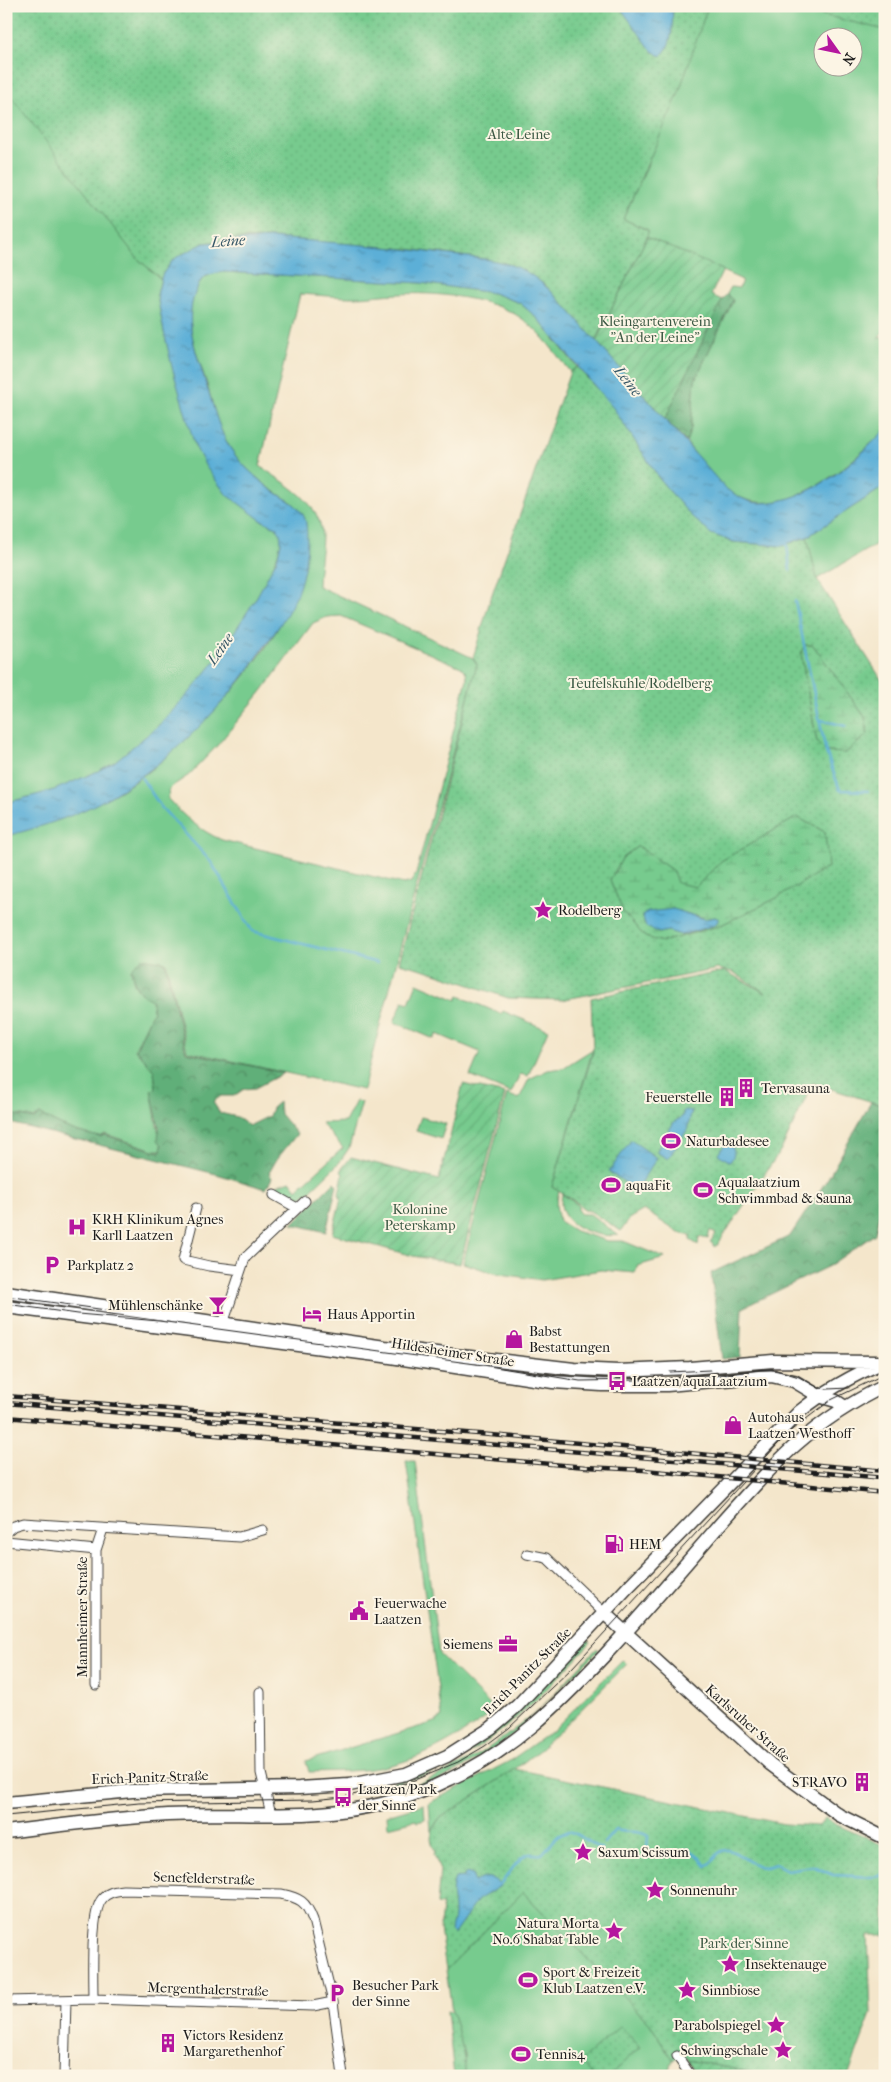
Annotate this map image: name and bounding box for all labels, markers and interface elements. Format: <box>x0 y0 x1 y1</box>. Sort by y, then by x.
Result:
north arrow <box>814 28 864 78</box>
text: N <box>838 50 859 68</box>
park label: Alte Leine <box>487 126 550 143</box>
water label: Leine <box>209 231 247 251</box>
park label: Kleingartenverein "An der Leine" <box>599 313 711 346</box>
water label: Leine <box>610 361 646 401</box>
water label: Leine <box>202 629 238 669</box>
park label: Teufelskuhle/Rodelberg <box>568 675 712 692</box>
place icon: Rodelberg <box>532 899 554 921</box>
place label: Rodelberg <box>558 902 622 919</box>
building icon: Tervasauna <box>735 1077 757 1099</box>
place label: Tervasauna <box>761 1080 830 1097</box>
building icon: Feuerstelle <box>716 1086 738 1108</box>
place label: Feuerstelle <box>645 1089 712 1106</box>
sports icon: Naturbadesee <box>660 1130 682 1152</box>
place label: Naturbadesee <box>686 1133 769 1150</box>
sports icon: aquaFit <box>600 1174 622 1196</box>
place label: Aqualaatzium Schwimmbad & Sauna <box>717 1174 852 1207</box>
place label: aquaFit <box>626 1177 671 1194</box>
sports icon: Aqualaatzium Schwimmbad & Sauna <box>692 1179 714 1201</box>
park label: Kolonine Peterskamp <box>385 1201 456 1234</box>
place label: KRH Klinikum Agnes Karll Laatzen <box>92 1211 223 1244</box>
hospital icon: KRH Klinikum Agnes Karll Laatzen <box>66 1216 88 1238</box>
parking icon: Parkplatz 2 <box>41 1254 63 1276</box>
place label: Parkplatz 2 <box>67 1257 134 1274</box>
bar icon: Mühlenschänke <box>207 1294 229 1316</box>
place label: Mühlenschänke <box>108 1297 203 1314</box>
hotel icon: Haus Apportin <box>301 1303 323 1325</box>
place label: Haus Apportin <box>327 1306 415 1323</box>
place label: Babst Bestattungen <box>529 1323 610 1356</box>
shop icon: Babst Bestattungen <box>503 1328 525 1350</box>
street label: Hildesheimer Straße <box>390 1334 516 1371</box>
bus stop icon: Laatzen/aquaLaatzium <box>606 1370 628 1392</box>
place label: Laatzen/aquaLaatzium <box>632 1373 768 1390</box>
place label: Autohaus Laatzen Westhoff <box>747 1409 855 1442</box>
shop icon: Autohaus Laatzen Westhoff <box>722 1414 744 1436</box>
fuel station icon: HEM <box>603 1533 625 1555</box>
place label: HEM <box>629 1536 662 1553</box>
street label: Mannheimer Straße <box>74 1556 91 1678</box>
place label: Feuerwache Laatzen <box>374 1595 447 1628</box>
public building icon: Feuerwache Laatzen <box>348 1600 370 1622</box>
street label: Erich-Panitz-Straße <box>480 1624 575 1719</box>
office icon: Siemens <box>497 1633 519 1655</box>
place label: Siemens <box>443 1636 493 1653</box>
street label: Karlsruher Straße <box>702 1681 794 1766</box>
street label: Erich-Panitz-Straße <box>91 1767 209 1788</box>
building icon: STRAVO <box>851 1771 873 1793</box>
place label: STRAVO <box>792 1774 847 1791</box>
place label: Laatzen/Park der Sinne <box>358 1781 438 1814</box>
bus stop icon: Laatzen/Park der Sinne <box>332 1786 354 1808</box>
place icon: Saxum Scissum <box>572 1841 594 1863</box>
place label: Saxum Scissum <box>598 1844 689 1861</box>
street label: Senefelderstraße <box>153 1868 255 1889</box>
place icon: Sonnenuhr <box>644 1879 666 1901</box>
place label: Sonnenuhr <box>670 1882 737 1899</box>
place label: Natura Morta No.6 Shabat Table <box>492 1915 600 1948</box>
place icon: Natura Morta No.6 Shabat Table <box>603 1920 625 1942</box>
park label: Park der Sinne <box>700 1935 788 1952</box>
place icon: Insektenauge <box>719 1953 741 1975</box>
place label: Insektenauge <box>745 1956 827 1973</box>
place label: Sport & Freizeit Klub Laatzen e.V. <box>543 1964 646 1997</box>
sports icon: Sport & Freizeit Klub Laatzen e.V. <box>517 1969 539 1991</box>
place label: Besucher Park der Sinne <box>352 1977 439 2010</box>
street label: Mergenthalerstraße <box>147 1979 269 2000</box>
place icon: Sinnbiose <box>676 1979 698 2001</box>
parking icon: Besucher Park der Sinne <box>326 1982 348 2004</box>
place label: Sinnbiose <box>702 1982 760 1999</box>
place icon: Parabolspiegel <box>765 2014 787 2036</box>
place label: Parabolspiegel <box>674 2017 761 2034</box>
place label: Victors Residenz Margarethenhof <box>182 2027 286 2060</box>
building icon: Victors Residenz Margarethenhof <box>157 2032 179 2054</box>
place icon: Schwingschale <box>772 2039 794 2061</box>
place label: Schwingschale <box>681 2042 768 2059</box>
sports icon: Tennis4 <box>510 2043 532 2065</box>
place label: Tennis4 <box>536 2046 586 2063</box>

